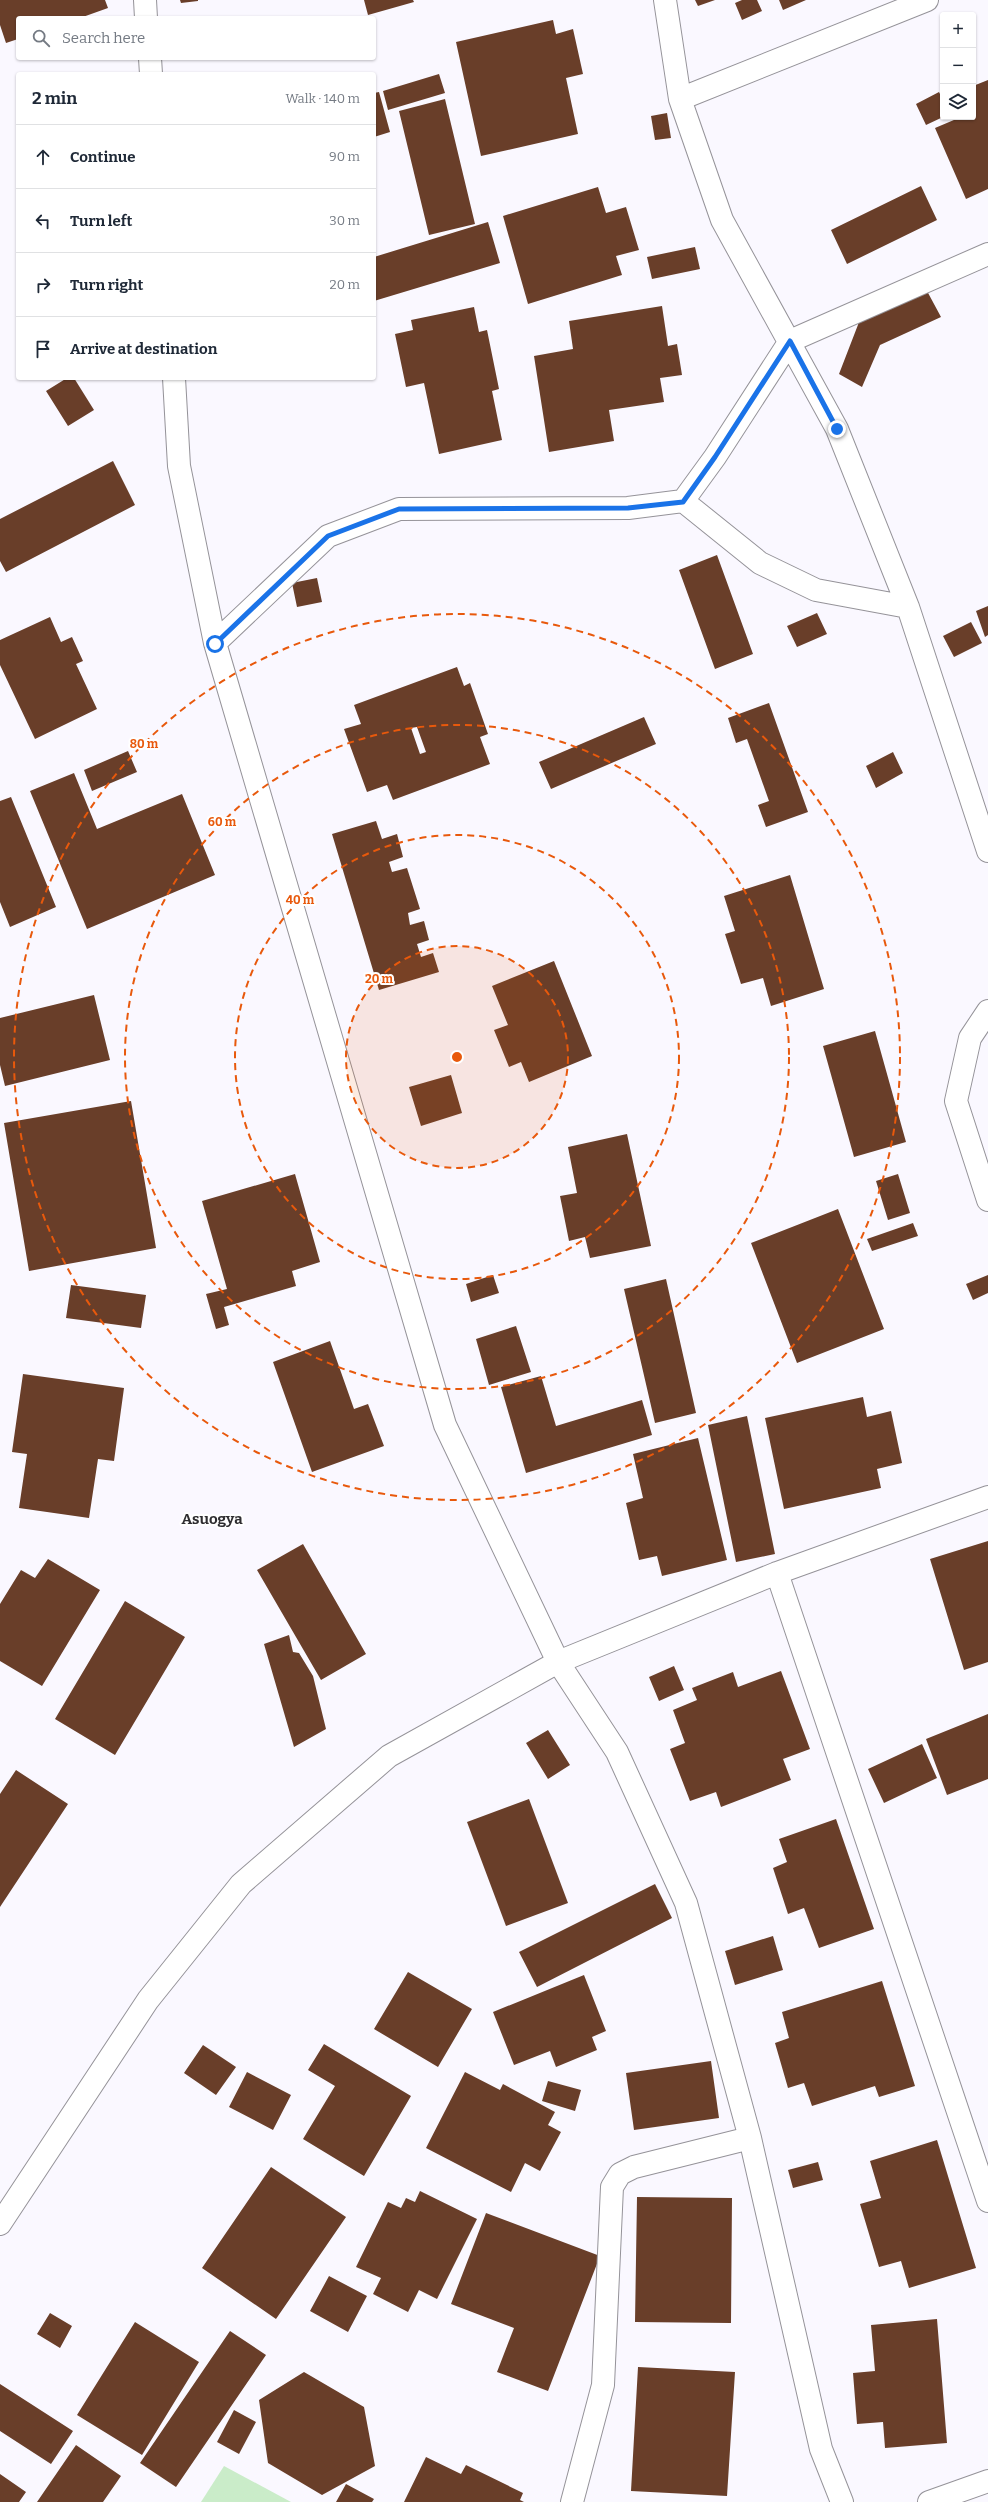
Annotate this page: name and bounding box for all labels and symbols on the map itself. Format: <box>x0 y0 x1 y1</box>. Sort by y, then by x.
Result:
route end <box>828 420 846 438</box>
route start <box>206 635 224 653</box>
text: 80 m <box>130 737 159 751</box>
text: 60 m <box>208 815 237 829</box>
text: 40 m <box>286 893 315 907</box>
text: 20 m <box>365 972 394 986</box>
centre of rings <box>450 1050 464 1064</box>
district label: Asuogya <box>181 1510 243 1528</box>

